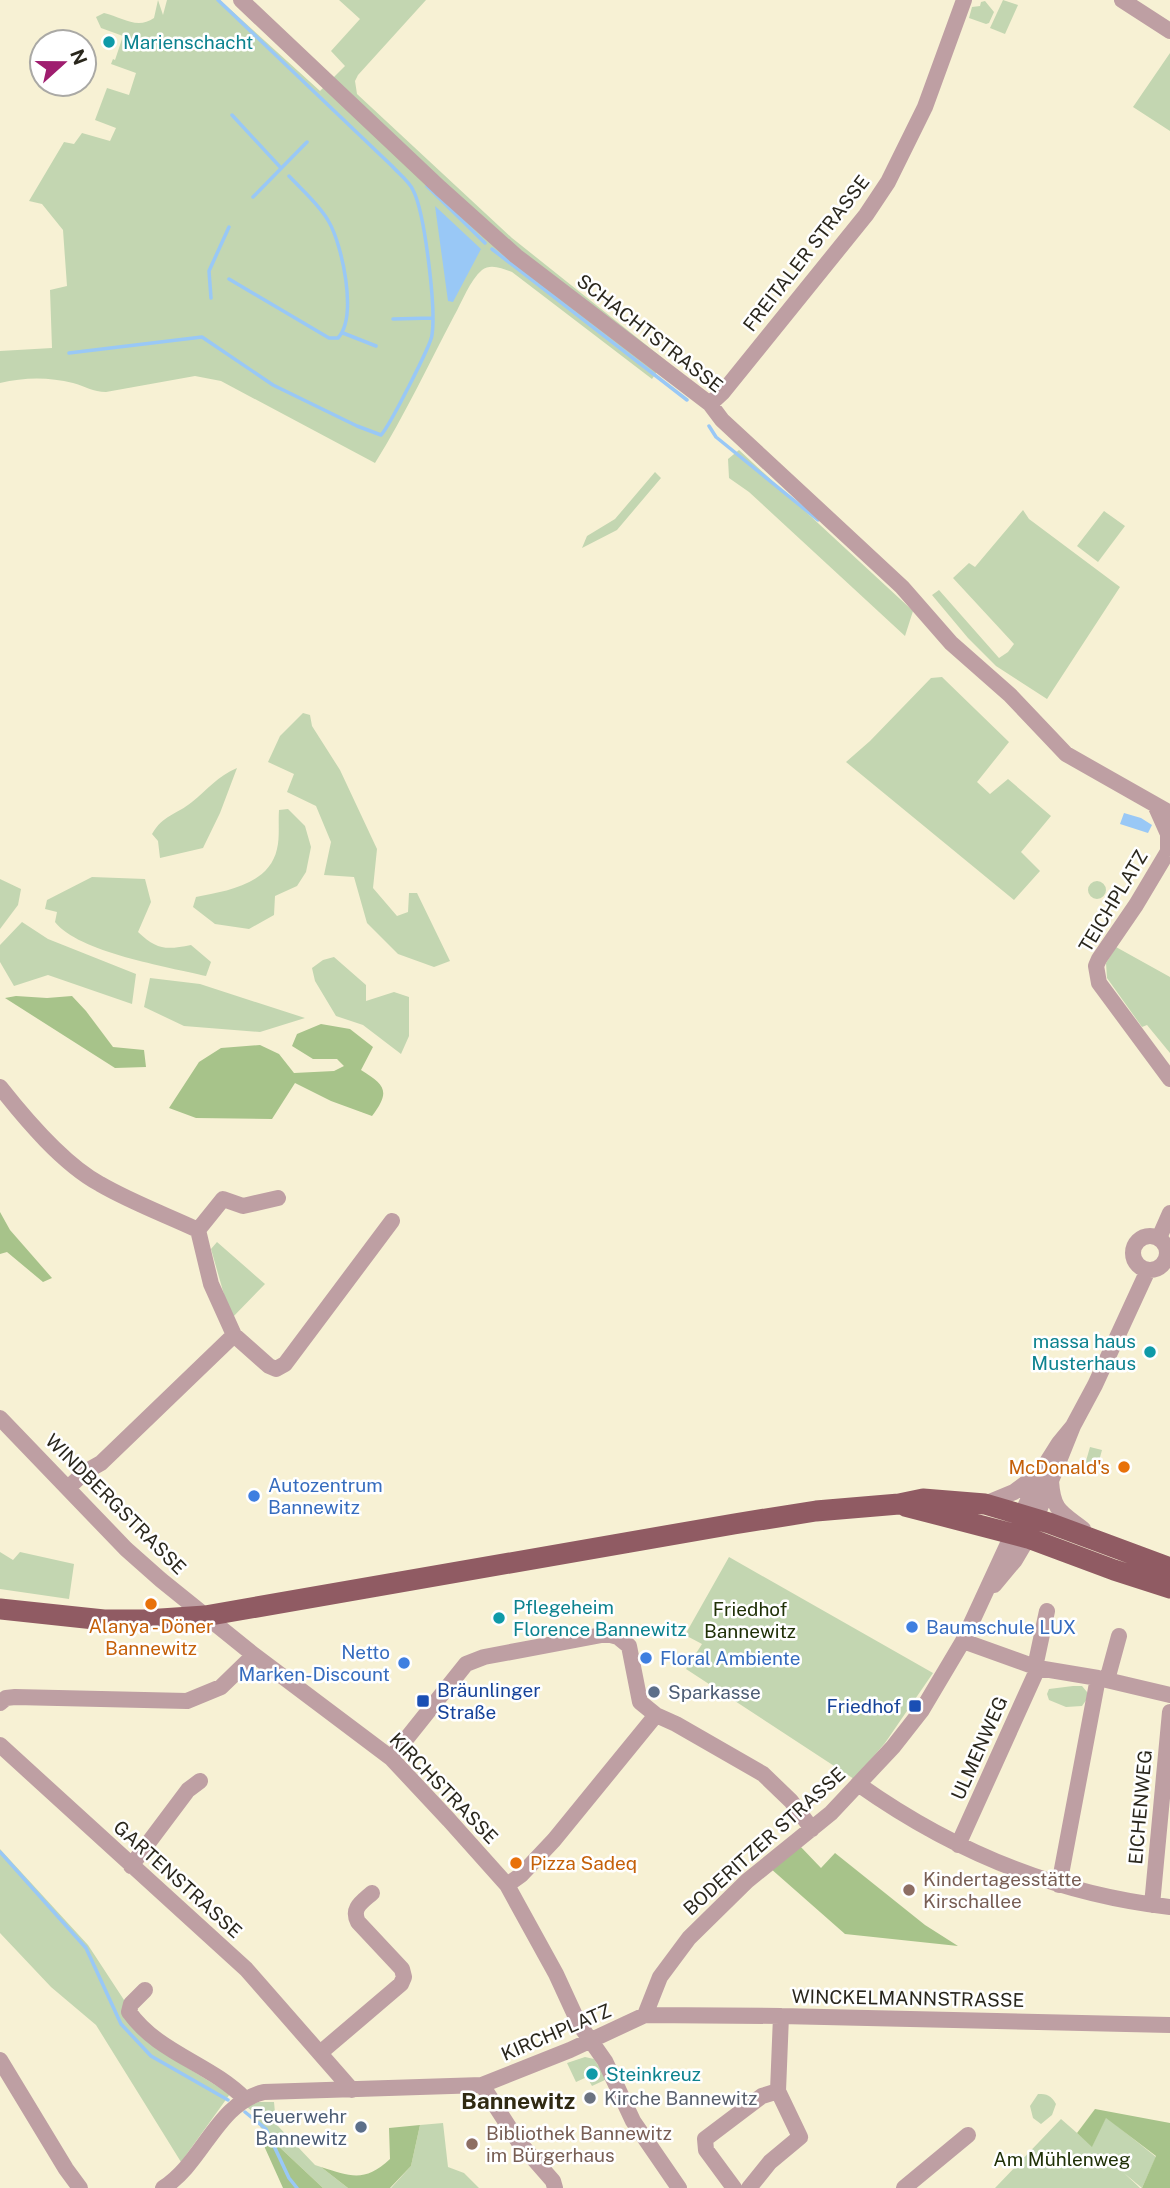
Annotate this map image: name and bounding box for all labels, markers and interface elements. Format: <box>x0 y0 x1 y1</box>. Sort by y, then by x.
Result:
north arrow <box>28 28 98 98</box>
place label: Marienschacht <box>123 31 253 53</box>
marker: Marienschacht <box>101 34 117 50</box>
text: N <box>66 46 92 68</box>
street label: FREITALER STRASSE <box>738 171 874 335</box>
street label: SCHACHTSTRASSE <box>573 269 727 397</box>
street label: TEICHPLATZ <box>1074 846 1152 956</box>
place label: massa haus Musterhaus <box>1031 1330 1136 1374</box>
marker: massa haus Musterhaus <box>1142 1344 1158 1360</box>
street label: WINDBERGSTRASSE <box>41 1429 191 1579</box>
place label: McDonald's <box>1008 1456 1110 1478</box>
marker: McDonald's <box>1116 1459 1132 1475</box>
place label: Autozentrum Bannewitz <box>268 1474 383 1518</box>
marker: Autozentrum Bannewitz <box>246 1488 262 1504</box>
marker: Alanya - Döner Bannewitz <box>143 1596 159 1612</box>
place label: Pflegeheim Florence Bannewitz <box>513 1596 687 1640</box>
park label: Friedhof Bannewitz <box>704 1598 796 1642</box>
marker: Pflegeheim Florence Bannewitz <box>491 1610 507 1626</box>
place label: Alanya - Döner Bannewitz <box>89 1615 214 1659</box>
place label: Baumschule LUX <box>926 1616 1076 1638</box>
marker: Baumschule LUX <box>904 1619 920 1635</box>
place label: Netto Marken-Discount <box>239 1641 390 1685</box>
place label: Floral Ambiente <box>660 1647 800 1669</box>
marker: Floral Ambiente <box>638 1650 654 1666</box>
marker: Netto Marken-Discount <box>396 1655 412 1671</box>
place label: Bräunlinger Straße <box>437 1679 541 1723</box>
place label: Sparkasse <box>668 1681 761 1703</box>
marker: Sparkasse <box>646 1684 662 1700</box>
marker: Bräunlinger Straße <box>415 1693 431 1709</box>
street label: ULMENWEG <box>946 1693 1012 1803</box>
place label: Friedhof <box>827 1695 901 1717</box>
marker: Friedhof <box>907 1698 923 1714</box>
street label: KIRCHSTRASSE <box>385 1728 503 1848</box>
street label: EICHENWEG <box>1124 1749 1156 1865</box>
street label: BODERITZER STRASSE <box>679 1763 849 1919</box>
street label: GARTENSTRASSE <box>109 1816 247 1942</box>
place label: Pizza Sadeq <box>530 1852 637 1874</box>
marker: Pizza Sadeq <box>508 1855 524 1871</box>
place label: Kindertagesstätte Kirschallee <box>923 1868 1082 1912</box>
marker: Kindertagesstätte Kirschallee <box>901 1882 917 1898</box>
street label: WINCKELMANNSTRASSE <box>791 1985 1025 2011</box>
street label: KIRCHPLATZ <box>498 1999 614 2065</box>
place label: Steinkreuz <box>606 2063 701 2085</box>
marker: Steinkreuz <box>584 2066 600 2082</box>
district label: Bannewitz <box>461 2087 575 2114</box>
place label: Kirche Bannewitz <box>604 2087 757 2109</box>
marker: Kirche Bannewitz <box>582 2090 598 2106</box>
place label: Feuerwehr Bannewitz <box>252 2105 347 2149</box>
marker: Feuerwehr Bannewitz <box>353 2119 369 2135</box>
place label: Bibliothek Bannewitz im Bürgerhaus <box>486 2122 672 2166</box>
marker: Bibliothek Bannewitz im Bürgerhaus <box>464 2136 480 2152</box>
park label: Am Mühlenweg <box>993 2148 1131 2170</box>

